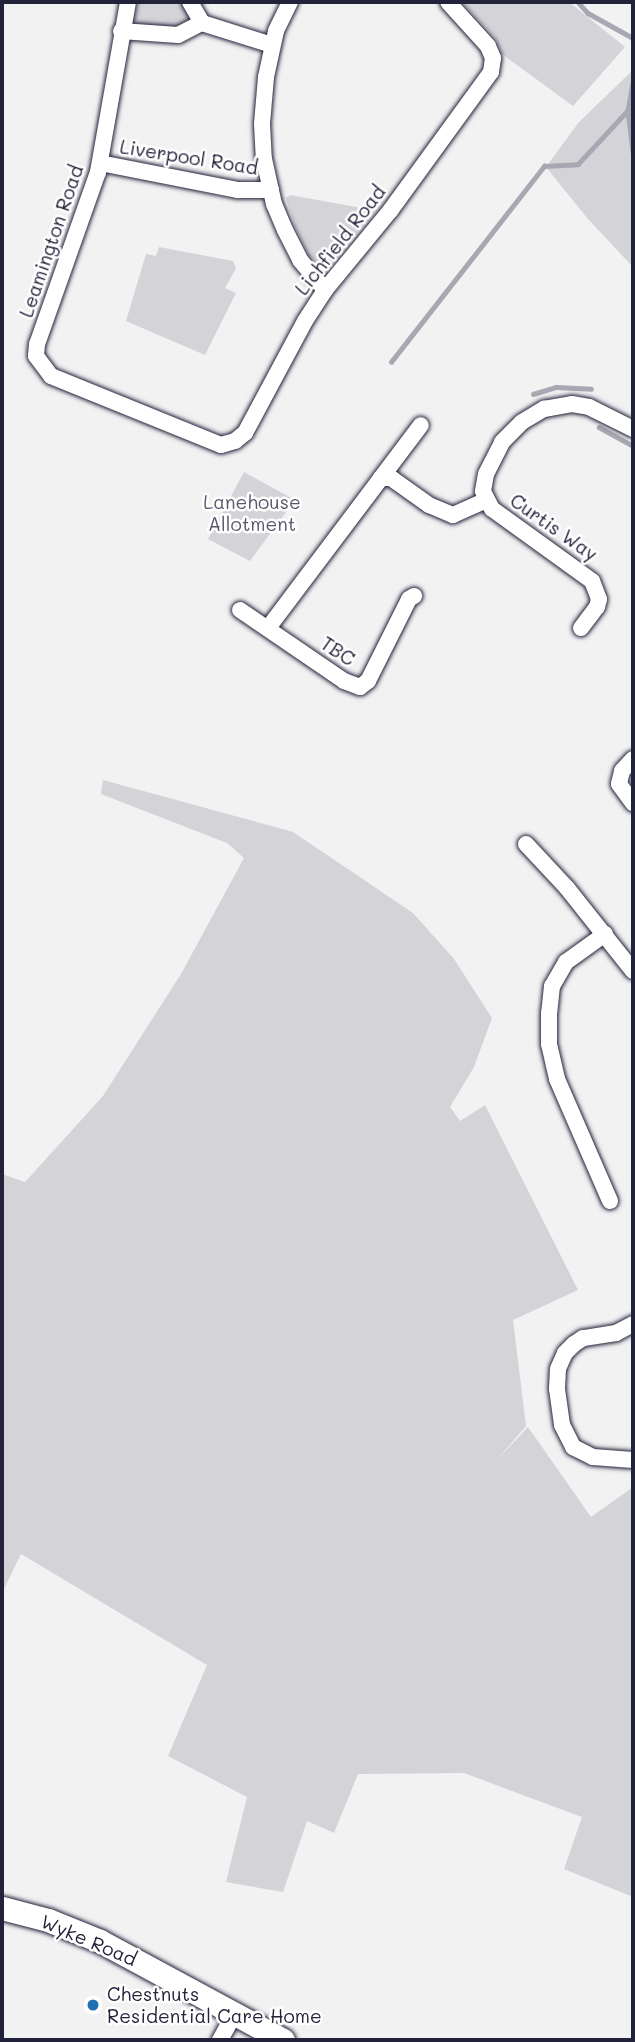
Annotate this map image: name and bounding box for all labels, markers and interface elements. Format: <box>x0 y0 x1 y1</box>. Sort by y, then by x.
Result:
street label: Liverpool Road <box>118 135 260 179</box>
street label: Leamington Road <box>14 162 88 320</box>
street label: Lichfield Road <box>290 181 390 299</box>
street label: Curtis Way <box>506 489 602 565</box>
park label: Lanehouse Allotment <box>203 491 301 535</box>
street label: TBC <box>317 632 359 670</box>
street label: Wyke Road <box>38 1910 140 1970</box>
place label: Chestnuts Residential Care Home <box>107 1983 322 2027</box>
marker: Chestnuts Residential Care Home <box>85 1997 101 2013</box>

